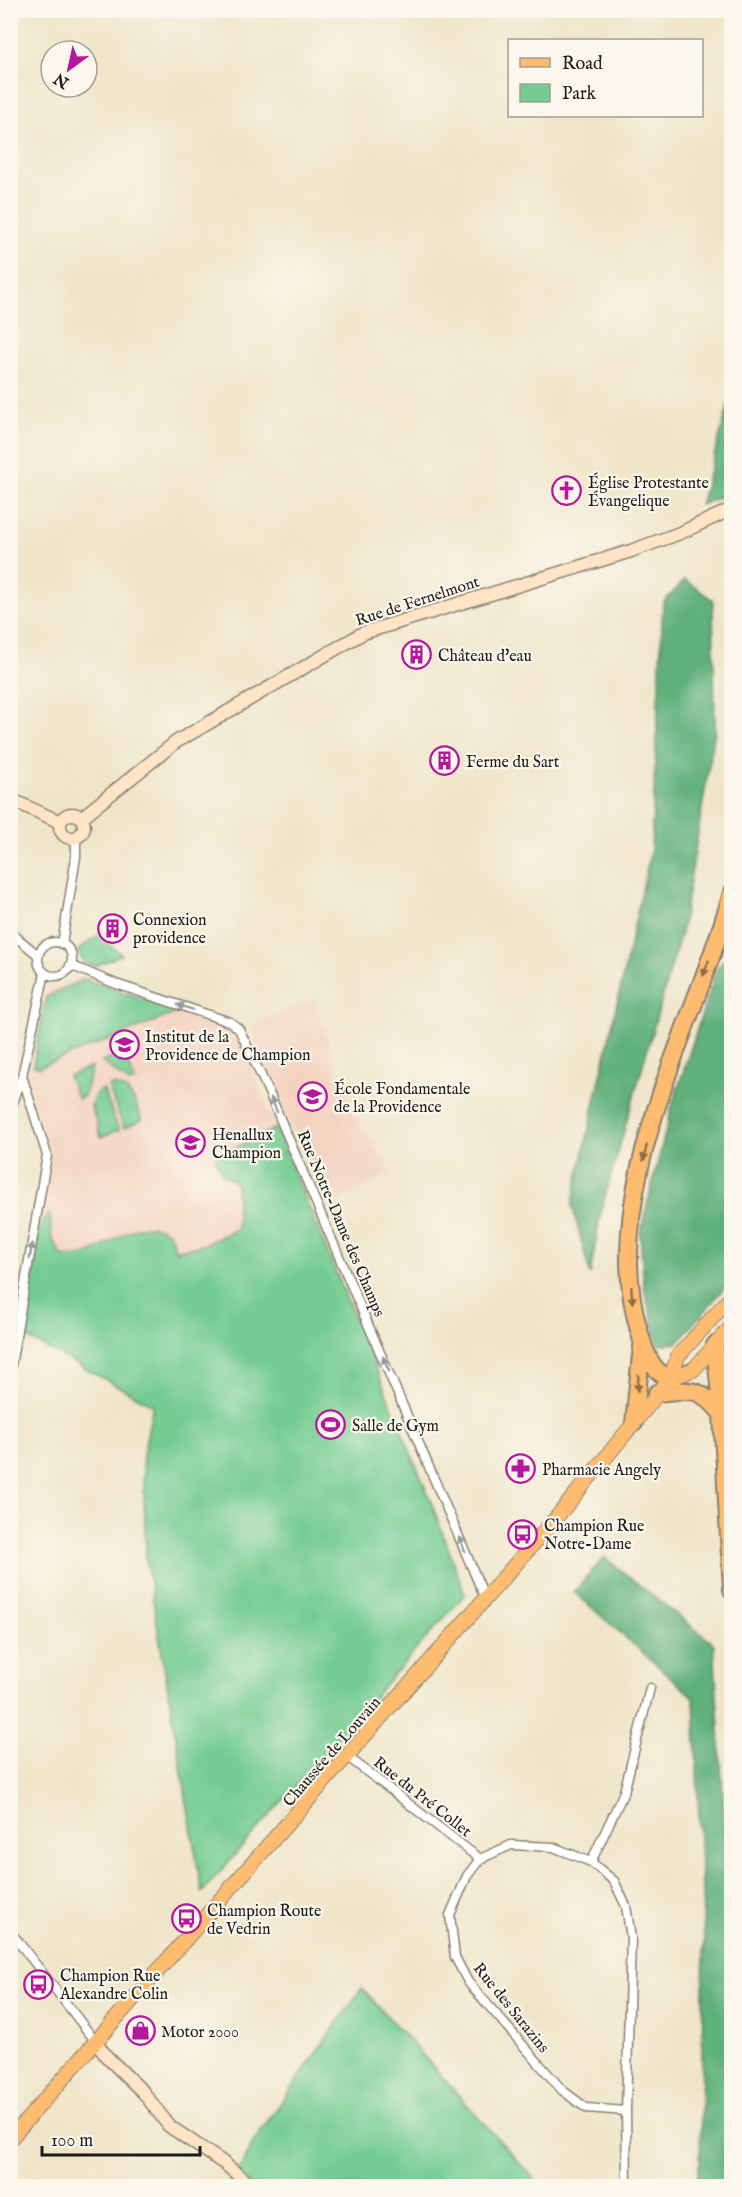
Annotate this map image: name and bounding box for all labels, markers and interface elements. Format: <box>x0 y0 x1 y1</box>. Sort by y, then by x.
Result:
north arrow <box>39 39 99 99</box>
legend <box>508 39 703 117</box>
text: Road <box>562 53 603 76</box>
text: N <box>51 68 74 93</box>
text: Park <box>562 83 597 106</box>
place label: Église Protestante Évangelique <box>588 472 709 512</box>
church icon: Église Protestante Évangelique <box>551 475 583 507</box>
street label: Rue de Fernelmont <box>353 572 483 631</box>
building icon: Château d'eau <box>401 639 433 671</box>
place label: Château d'eau <box>438 647 532 667</box>
building icon: Ferme du Sart <box>429 745 461 777</box>
place label: Ferme du Sart <box>466 753 560 773</box>
place label: Connexion providence <box>133 911 207 949</box>
building icon: Connexion providence <box>96 912 128 944</box>
one-way arrow <box>700 959 710 977</box>
one-way arrow <box>176 1002 194 1012</box>
place label: Institut de la Providence de Champion <box>145 1028 311 1066</box>
school or university icon: Institut de la Providence de Champion <box>108 1029 140 1061</box>
place label: École Fondamentale de la Providence <box>334 1078 470 1118</box>
school or university icon: École Fondamentale de la Providence <box>297 1081 329 1113</box>
one-way arrow <box>269 1095 279 1113</box>
place label: Henallux Champion <box>212 1126 282 1164</box>
school or university icon: Henallux Champion <box>175 1127 207 1159</box>
street label: Rue Notre-Dame des Champs <box>292 1127 389 1320</box>
one-way arrow <box>639 1144 649 1162</box>
one-way arrow <box>27 1241 36 1260</box>
one-way arrow <box>627 1285 637 1304</box>
one-way arrow <box>381 1355 391 1373</box>
one-way arrow <box>633 1373 643 1392</box>
sports icon: Salle de Gym <box>315 1409 347 1441</box>
place label: Salle de Gym <box>352 1417 439 1437</box>
pharmacy icon: Pharmacie Angely <box>505 1453 537 1485</box>
place label: Pharmacie Angely <box>542 1461 661 1481</box>
place label: Champion Rue Notre-Dame <box>544 1517 644 1555</box>
bus stop icon: Champion Rue Notre-Dame <box>507 1518 539 1550</box>
one-way arrow <box>457 1534 467 1552</box>
street label: Chaussée de Louvain <box>279 1693 386 1811</box>
street label: Rue du Pré Collet <box>369 1753 475 1842</box>
place label: Champion Route de Vedrin <box>207 1902 321 1940</box>
bus stop icon: Champion Route de Vedrin <box>170 1903 202 1935</box>
street label: Rue des Sarazins <box>468 1959 553 2058</box>
place label: Champion Rue Alexandre Colin <box>59 1967 169 2005</box>
bus stop icon: Champion Rue Alexandre Colin <box>23 1968 55 2000</box>
shop icon: Motor 2000 <box>124 2015 156 2047</box>
place label: Motor 2000 <box>161 2023 239 2043</box>
scale bar <box>42 2119 200 2157</box>
text: 100 m <box>51 2130 93 2153</box>

